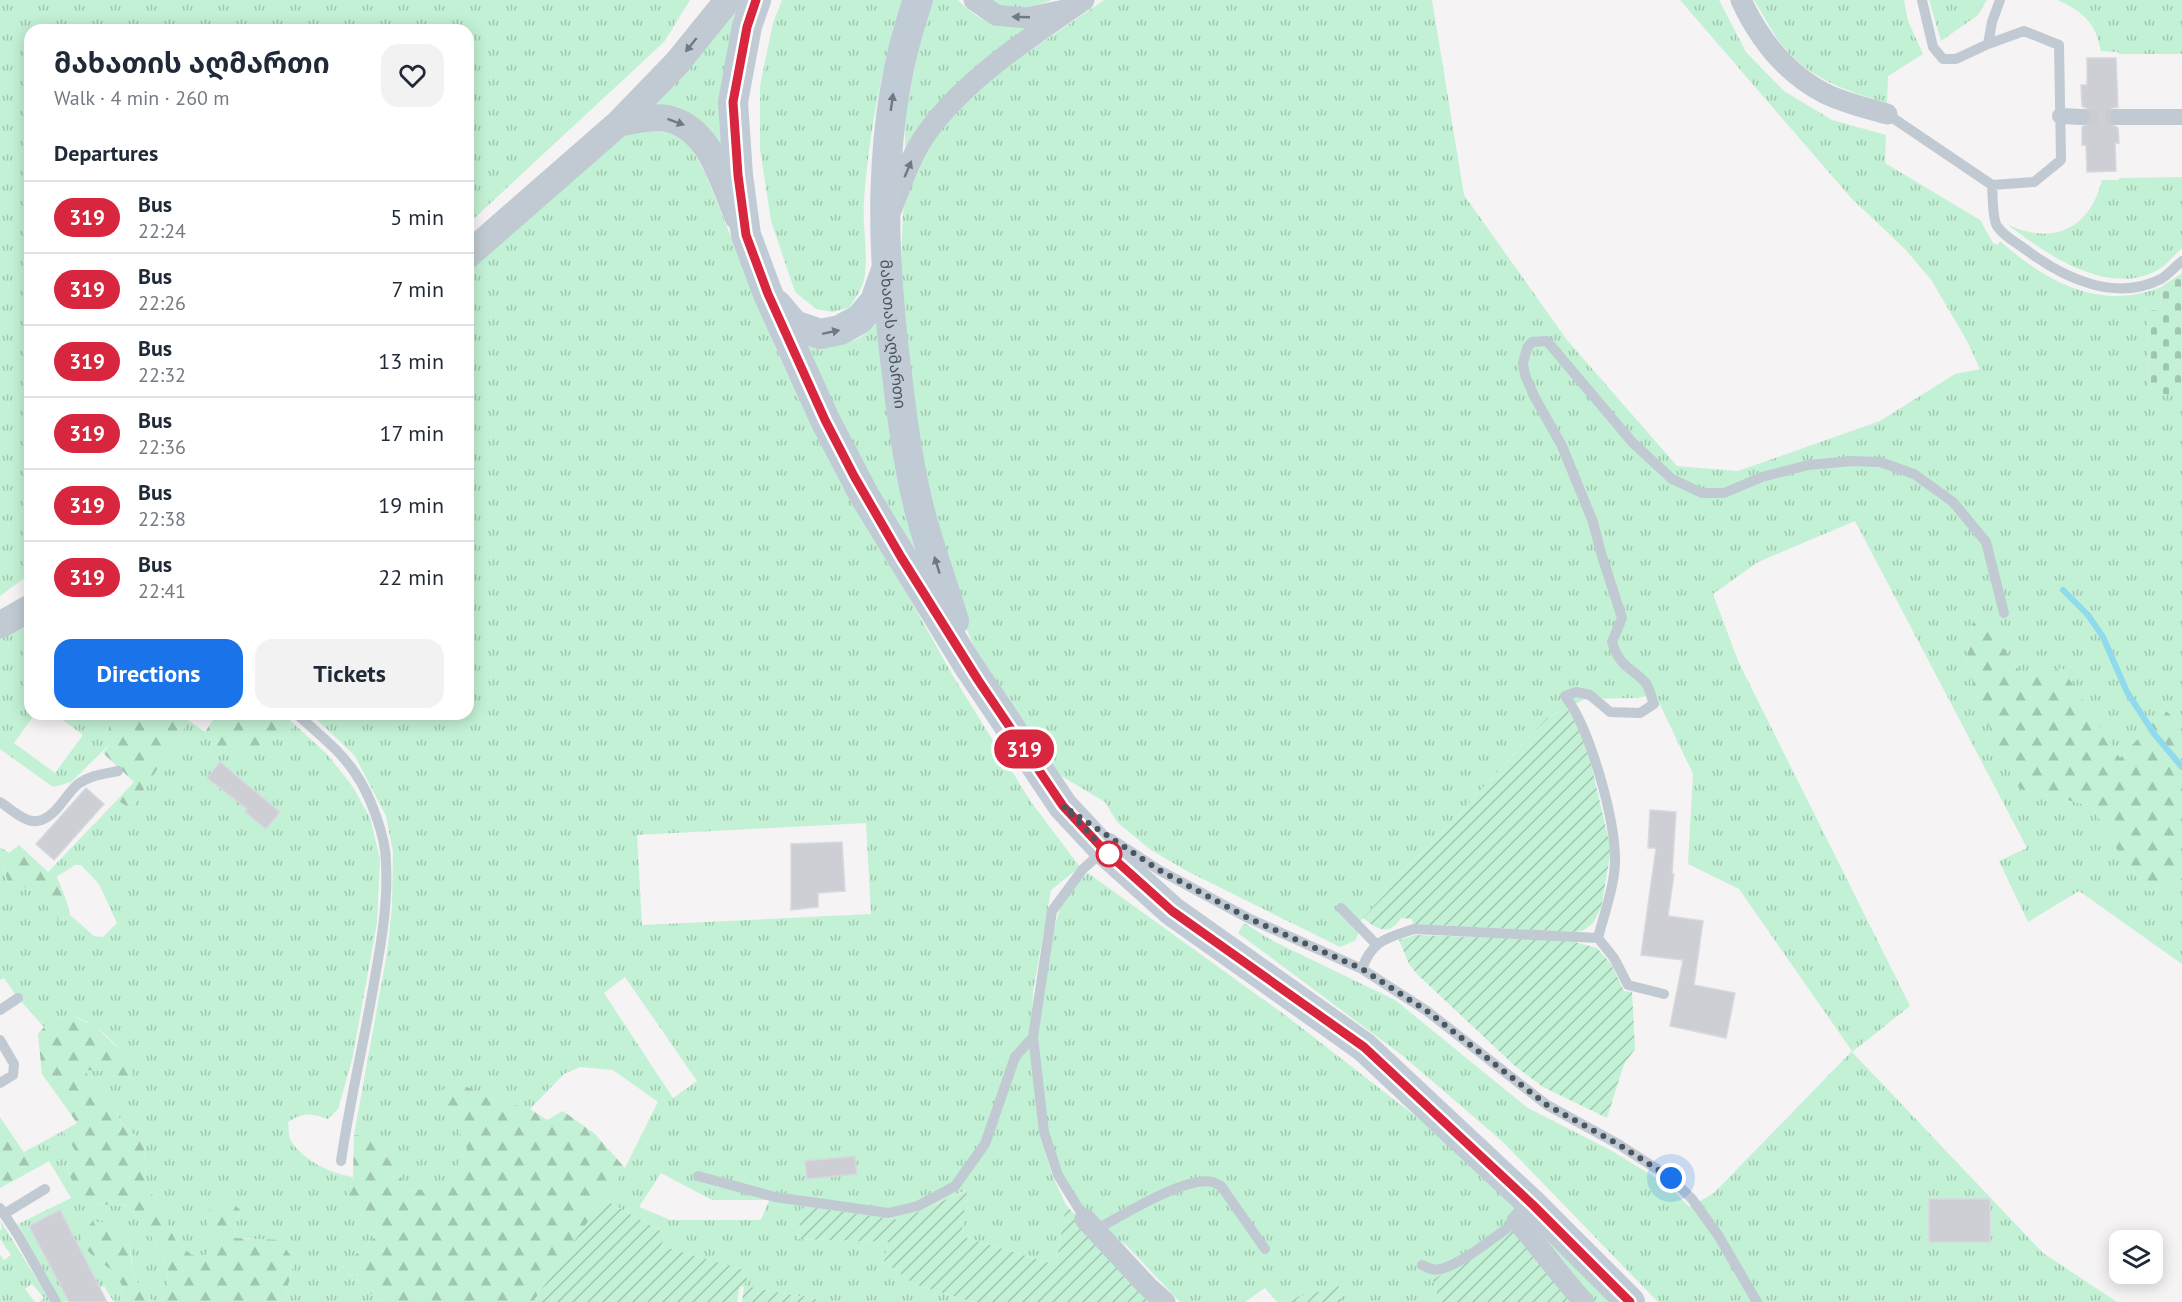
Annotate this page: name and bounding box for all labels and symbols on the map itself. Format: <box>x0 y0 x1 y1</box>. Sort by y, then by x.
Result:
one-way arrow <box>1011 12 1030 21</box>
one-way arrow <box>686 38 698 53</box>
one-way arrow <box>887 92 897 111</box>
one-way arrow <box>668 118 686 128</box>
one-way arrow <box>903 159 913 177</box>
street label: მახათას აღმართი <box>876 259 911 410</box>
one-way arrow <box>821 327 840 336</box>
one-way arrow <box>932 556 941 574</box>
line badge: 319 <box>990 730 1058 768</box>
unlabelled marker <box>1096 841 1122 867</box>
your location <box>1656 1163 1686 1193</box>

